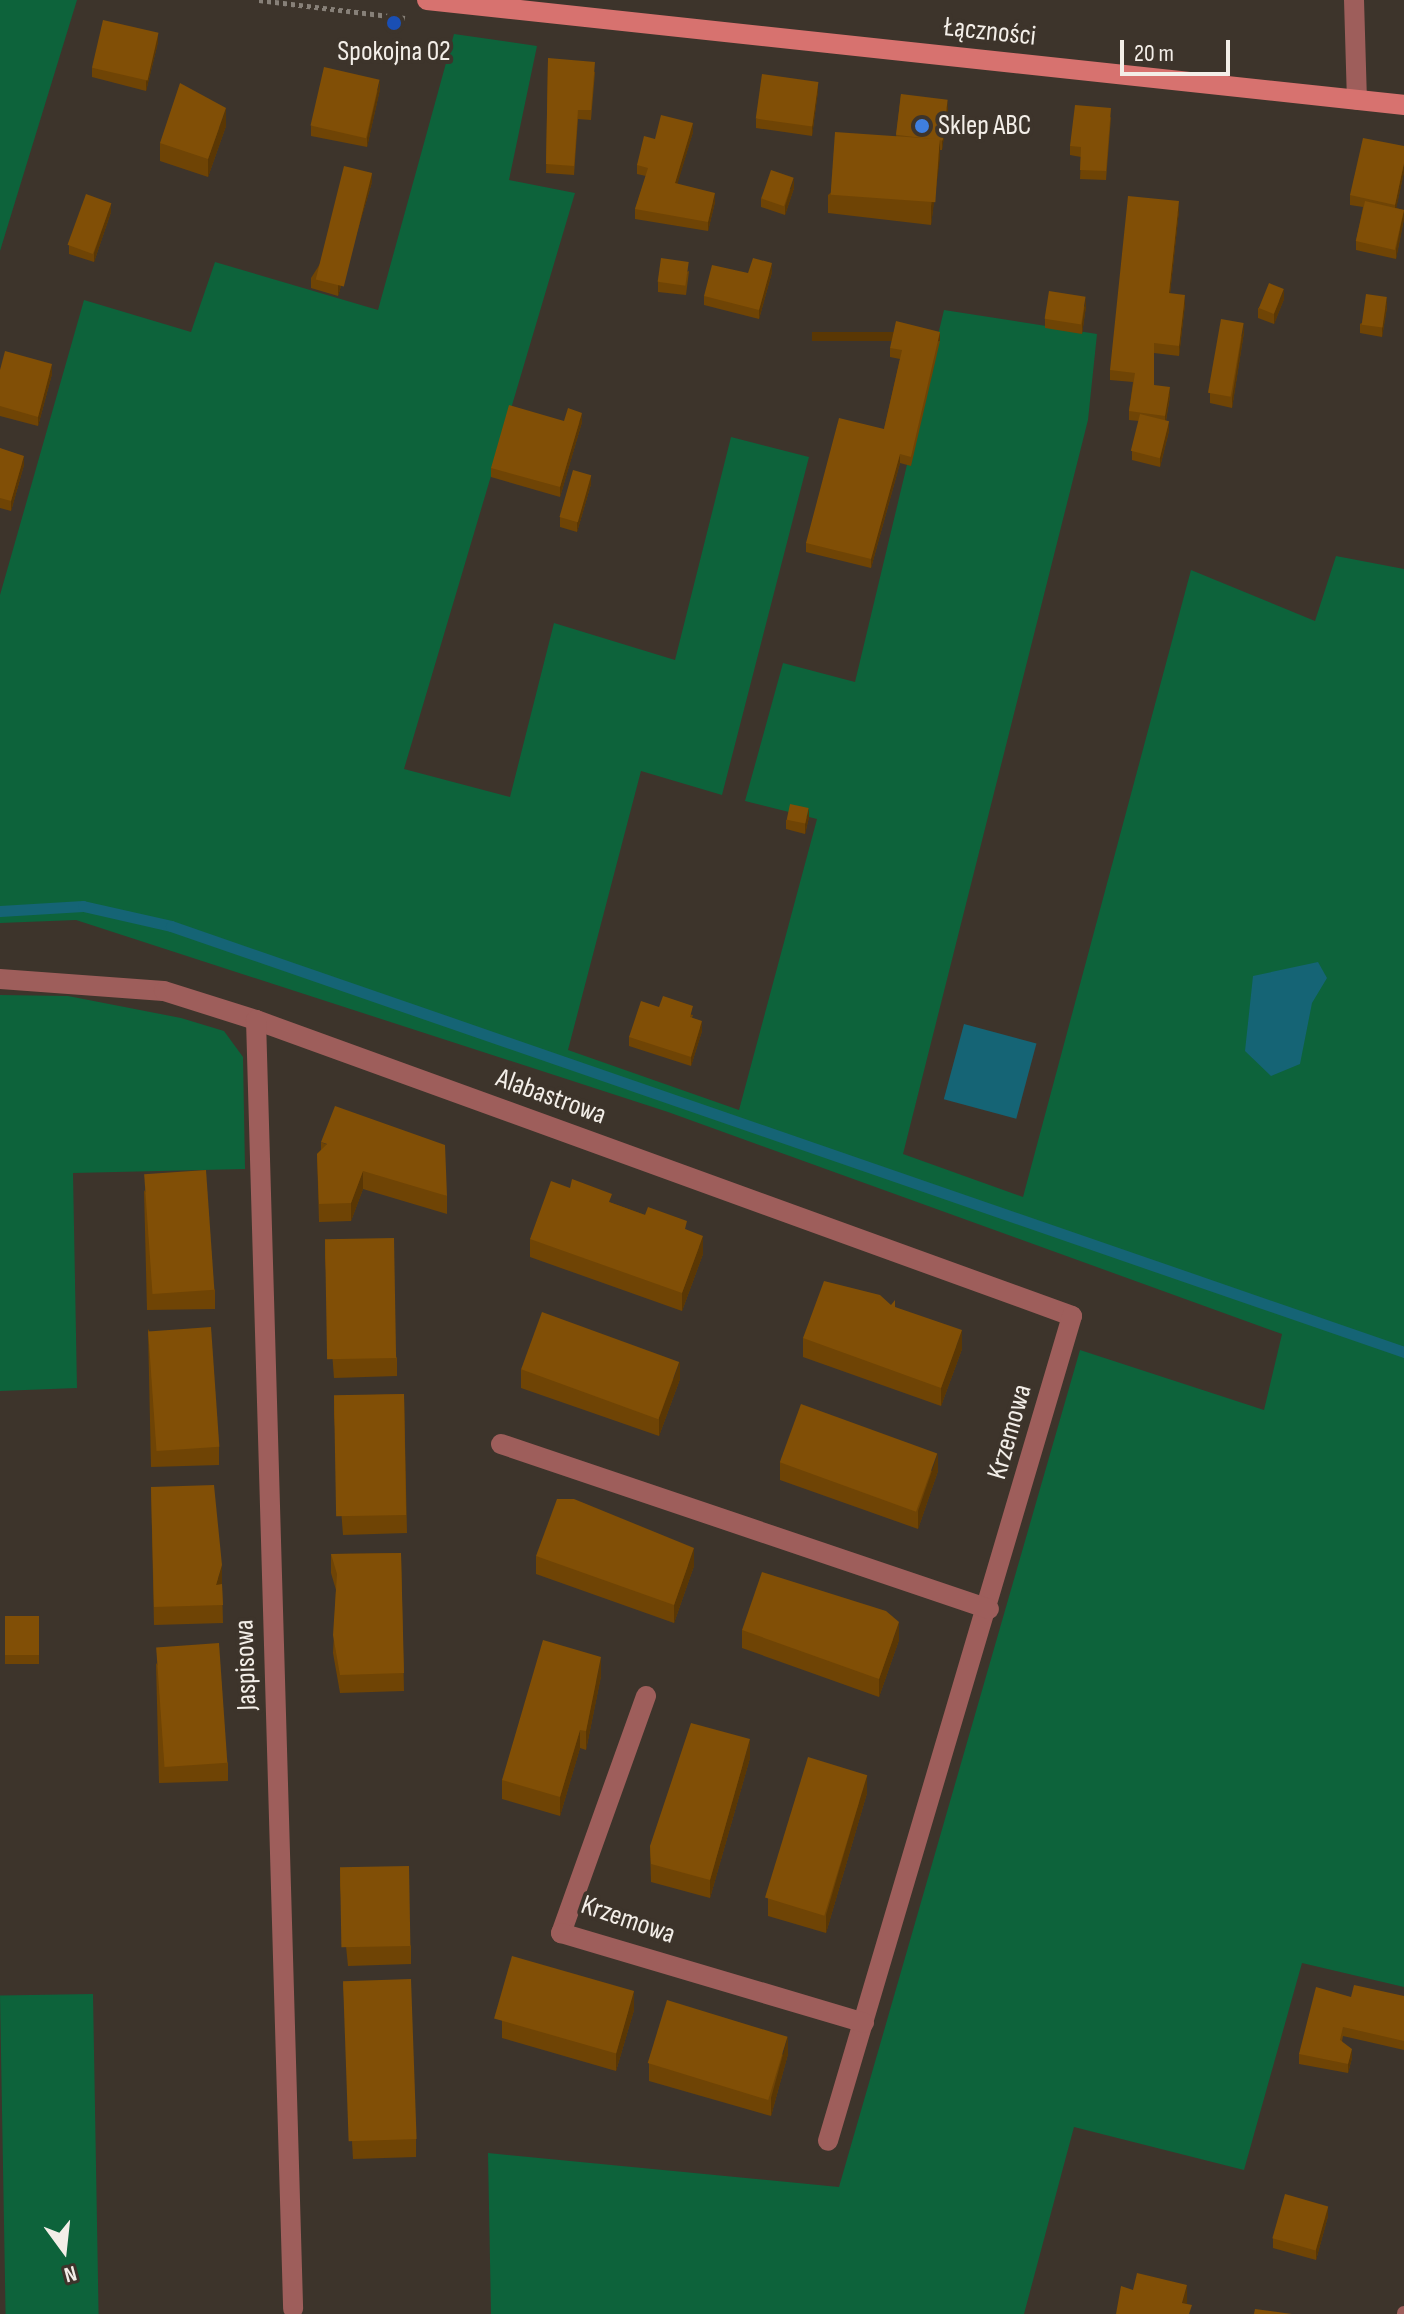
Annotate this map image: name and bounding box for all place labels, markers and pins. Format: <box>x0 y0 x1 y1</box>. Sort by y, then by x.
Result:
marker: Spokojna 02 <box>385 14 403 32</box>
place label: Spokojna 02 <box>337 35 451 69</box>
place label: Sklep ABC <box>938 109 1031 143</box>
marker: Sklep ABC <box>913 117 931 135</box>

